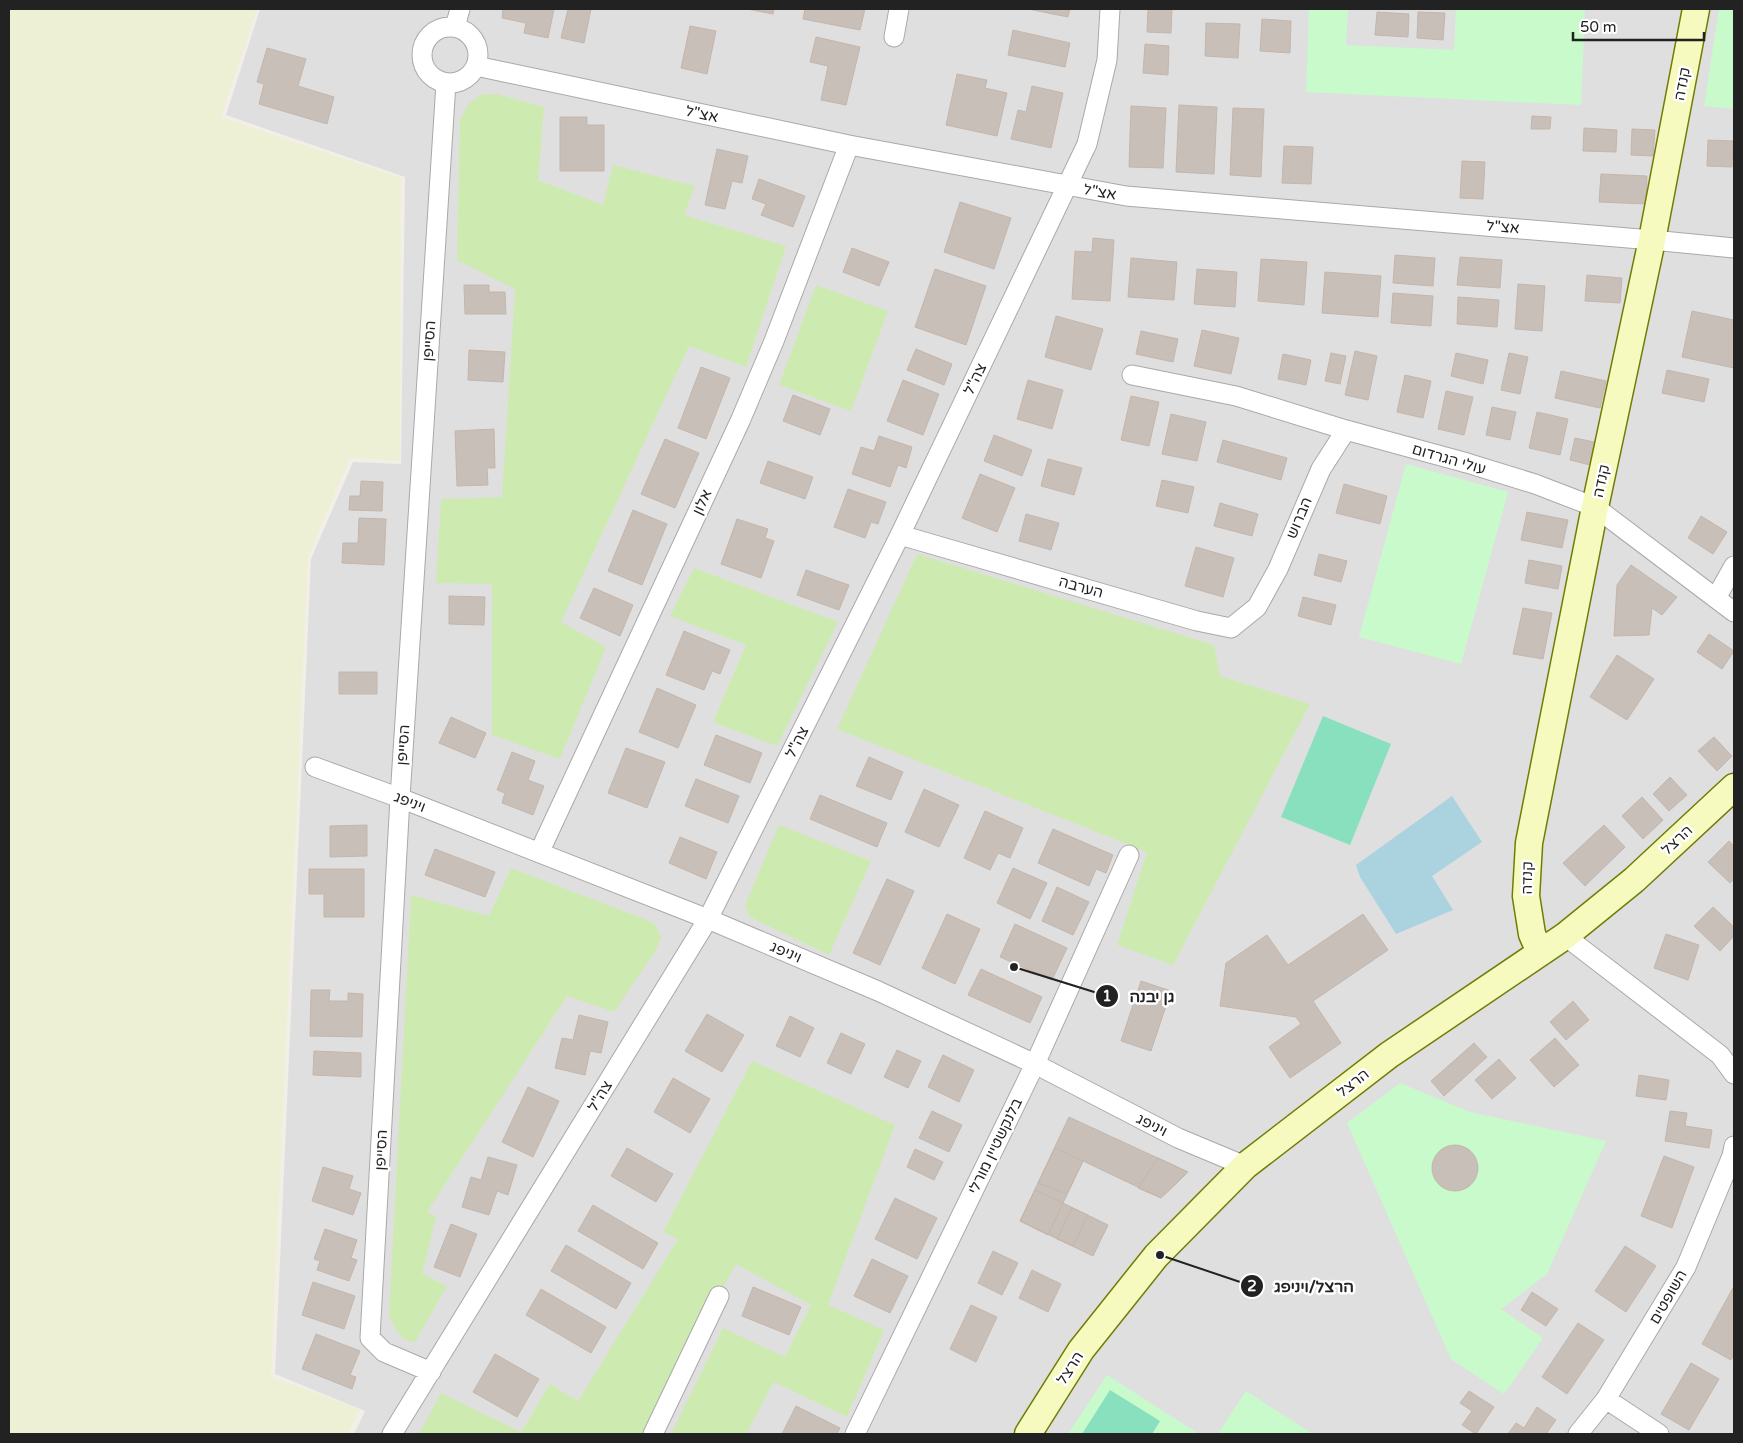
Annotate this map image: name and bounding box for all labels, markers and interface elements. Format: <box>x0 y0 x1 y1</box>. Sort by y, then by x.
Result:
scale bar <box>1573 10 1704 42</box>
text: 50 m <box>1580 18 1617 36</box>
street label: קנדה <box>1670 66 1694 102</box>
street label: אצ"ל <box>684 102 720 126</box>
street label: אצ"ל <box>1082 180 1118 204</box>
street label: אצ"ל <box>1486 217 1521 237</box>
street label: הסייפן <box>419 320 439 362</box>
street label: צה"ל <box>960 360 990 398</box>
street label: עולי הגרדום <box>1410 440 1488 478</box>
street label: קנדה <box>1589 463 1613 499</box>
street label: אלון <box>688 486 716 518</box>
street label: הברוש <box>1282 494 1316 542</box>
street label: הערבה <box>1057 572 1105 602</box>
street label: צה"ל <box>781 723 813 761</box>
street label: הסייפן <box>393 724 413 766</box>
street label: ויניפג <box>392 788 428 816</box>
street label: הרצל <box>1658 821 1696 859</box>
street label: קנדה <box>1518 861 1536 895</box>
street label: ויניפג <box>768 937 804 967</box>
callout: גן יבנה <box>1095 981 1185 1012</box>
text: 1 <box>1102 987 1112 1005</box>
text: גן יבנה <box>1130 987 1174 1007</box>
street label: הרצל <box>1333 1065 1373 1101</box>
street label: צה"ל <box>584 1077 616 1115</box>
street label: בלנקשטיין מורלי <box>964 1095 1026 1197</box>
street label: ויניפג <box>1133 1110 1171 1140</box>
street label: הסייפן <box>371 1129 391 1171</box>
street label: השופטים <box>1645 1267 1691 1327</box>
callout: הרצל/ויניפג <box>1239 1271 1364 1302</box>
text: 2 <box>1247 1277 1257 1295</box>
text: הרצל/ויניפג <box>1273 1277 1354 1297</box>
street label: הרצל <box>1053 1348 1087 1388</box>

